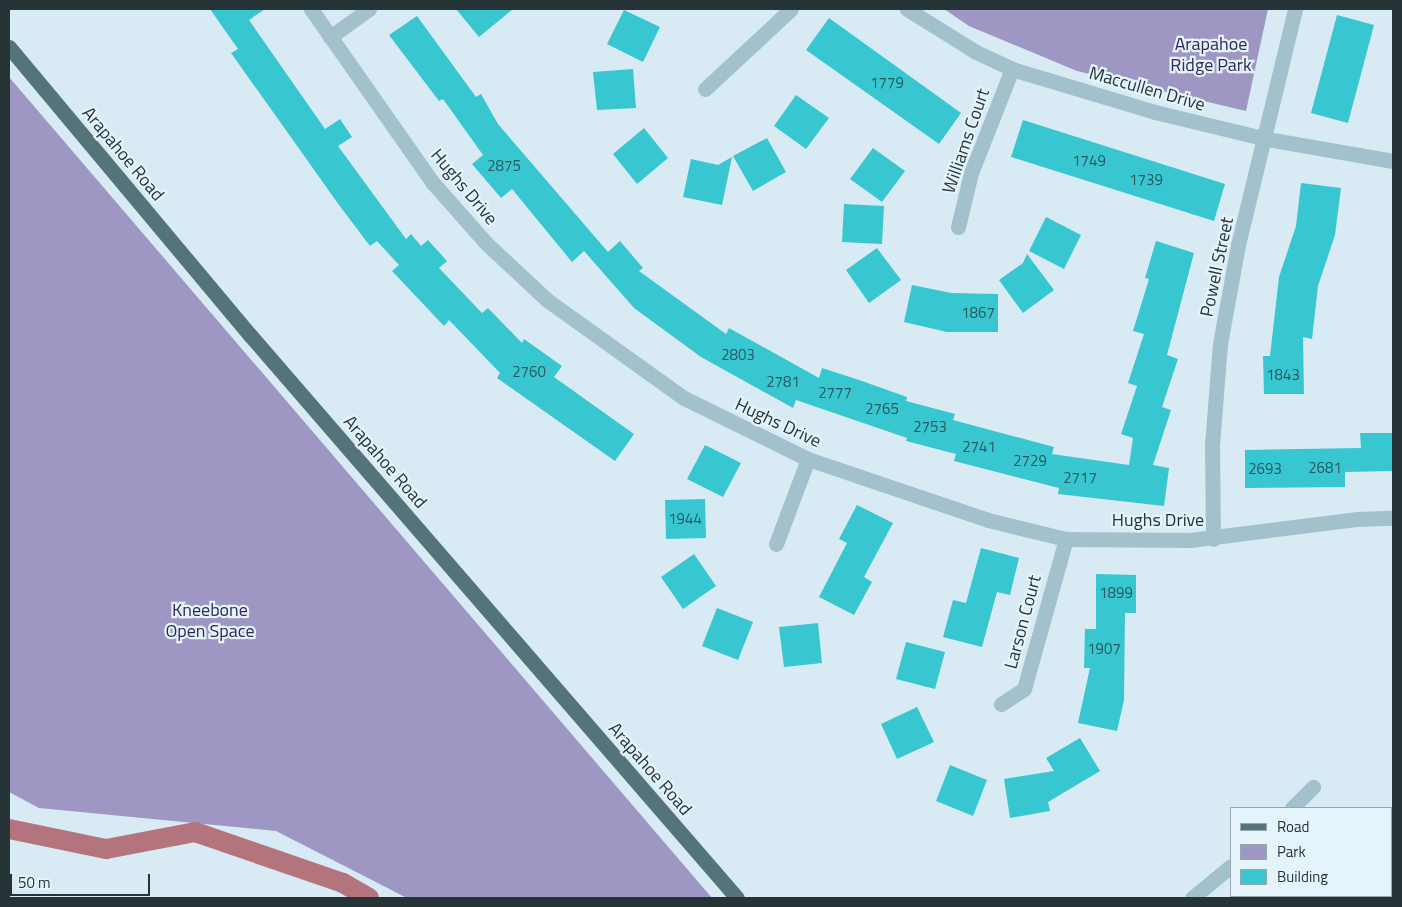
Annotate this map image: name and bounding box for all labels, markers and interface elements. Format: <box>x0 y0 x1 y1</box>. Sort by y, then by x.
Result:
park label: Arapahoe Ridge Park <box>1170 34 1252 76</box>
street label: Maccullen Drive <box>1087 62 1207 116</box>
house number: 1779 <box>870 74 904 92</box>
street label: Williams Court <box>938 86 994 196</box>
street label: Arapahoe Road <box>78 103 168 205</box>
street label: Hughs Drive <box>426 145 502 229</box>
house number: 1749 <box>1072 152 1106 170</box>
house number: 2875 <box>487 157 521 175</box>
house number: 1739 <box>1129 171 1163 189</box>
street label: Powell Street <box>1196 215 1238 319</box>
house number: 1867 <box>961 304 995 322</box>
house number: 2803 <box>721 346 755 364</box>
house number: 2760 <box>512 363 546 381</box>
house number: 1843 <box>1266 366 1300 384</box>
house number: 2781 <box>766 373 800 391</box>
house number: 2777 <box>818 384 852 402</box>
street label: Hughs Drive <box>732 394 824 452</box>
house number: 2765 <box>865 400 899 418</box>
street label: Arapahoe Road <box>339 411 431 513</box>
house number: 2753 <box>913 418 947 436</box>
house number: 2741 <box>962 438 996 456</box>
house number: 2729 <box>1013 452 1047 470</box>
house number: 2681 <box>1308 459 1342 477</box>
house number: 2693 <box>1248 460 1282 478</box>
house number: 2717 <box>1063 469 1097 487</box>
street label: Hughs Drive <box>1112 509 1204 531</box>
house number: 1944 <box>668 510 702 528</box>
street label: Larson Court <box>1000 573 1046 671</box>
house number: 1899 <box>1099 584 1133 602</box>
park label: Kneebone Open Space <box>165 600 255 642</box>
house number: 1907 <box>1087 640 1121 658</box>
street label: Arapahoe Road <box>604 718 696 820</box>
legend <box>1230 807 1392 897</box>
text: Road <box>1277 815 1309 838</box>
text: Park <box>1277 840 1306 863</box>
scale bar <box>12 864 152 896</box>
text: Building <box>1277 865 1328 888</box>
text: 50 m <box>18 871 51 894</box>

